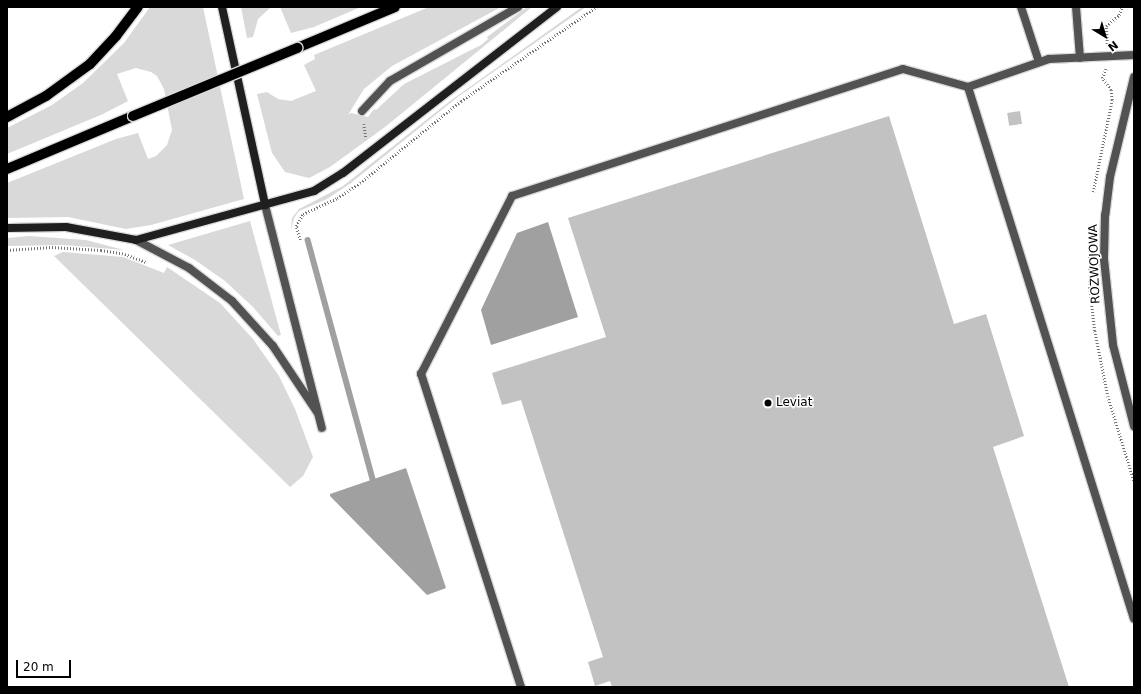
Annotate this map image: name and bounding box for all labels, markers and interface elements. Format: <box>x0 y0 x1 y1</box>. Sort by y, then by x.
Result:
north arrow <box>1085 16 1125 56</box>
text: N <box>1105 38 1120 54</box>
street label: ROZWOJOWA <box>1086 224 1104 304</box>
place label: Leviat <box>776 396 812 410</box>
marker: Leviat <box>763 398 773 408</box>
scale bar <box>18 652 73 678</box>
text: 20 m <box>23 660 54 674</box>

